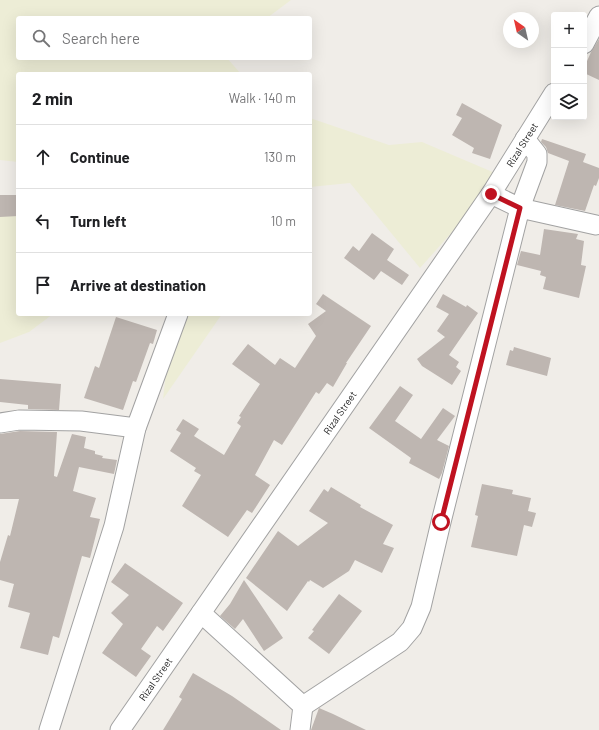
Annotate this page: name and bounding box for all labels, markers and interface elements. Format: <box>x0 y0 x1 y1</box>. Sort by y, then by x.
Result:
north arrow <box>503 12 539 48</box>
map controls <box>551 12 587 120</box>
button: + <box>551 12 587 48</box>
search box <box>16 16 312 60</box>
icon: search <box>30 27 52 49</box>
text: Search here <box>62 29 140 47</box>
button: − <box>551 48 587 84</box>
button: layers <box>551 84 587 120</box>
text: 2 min <box>32 88 73 108</box>
text: Walk · 140 m <box>229 90 296 106</box>
street label: Rizal Street <box>503 120 540 169</box>
icon: ahead <box>32 146 54 168</box>
text: Continue <box>70 148 130 166</box>
text: 130 m <box>264 149 296 165</box>
route end <box>482 185 500 203</box>
icon: left <box>32 210 54 232</box>
text: Turn left <box>70 212 126 230</box>
text: 10 m <box>271 213 296 229</box>
icon: arrive <box>32 274 54 296</box>
text: Arrive at destination <box>70 276 206 294</box>
street label: Rizal Street <box>321 388 359 437</box>
route start <box>432 513 450 531</box>
street label: Rizal Street <box>136 655 175 703</box>

